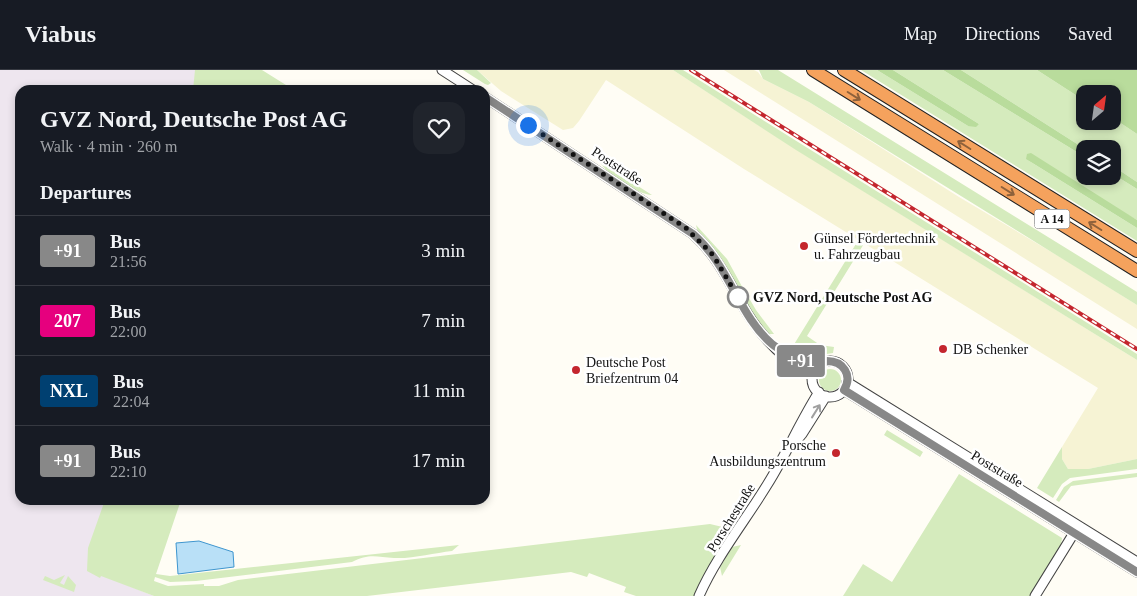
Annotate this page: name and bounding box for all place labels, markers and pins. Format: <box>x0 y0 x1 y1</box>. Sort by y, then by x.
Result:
place label: Günsel Fördertechnik u. Fahrzeugbau <box>814 231 936 262</box>
marker: Günsel Fördertechnik u. Fahrzeugbau <box>798 240 810 252</box>
marker: GVZ Nord, Deutsche Post AG <box>727 286 749 308</box>
place label: GVZ Nord, Deutsche Post AG <box>753 290 932 305</box>
place label: DB Schenker <box>953 342 1028 357</box>
marker: DB Schenker <box>937 343 949 355</box>
place label: Deutsche Post Briefzentrum 04 <box>586 355 678 386</box>
marker: Deutsche Post Briefzentrum 04 <box>570 364 582 376</box>
place label: Porsche Ausbildungszentrum <box>709 438 826 469</box>
marker: Porsche Ausbildungszentrum <box>830 447 842 459</box>

